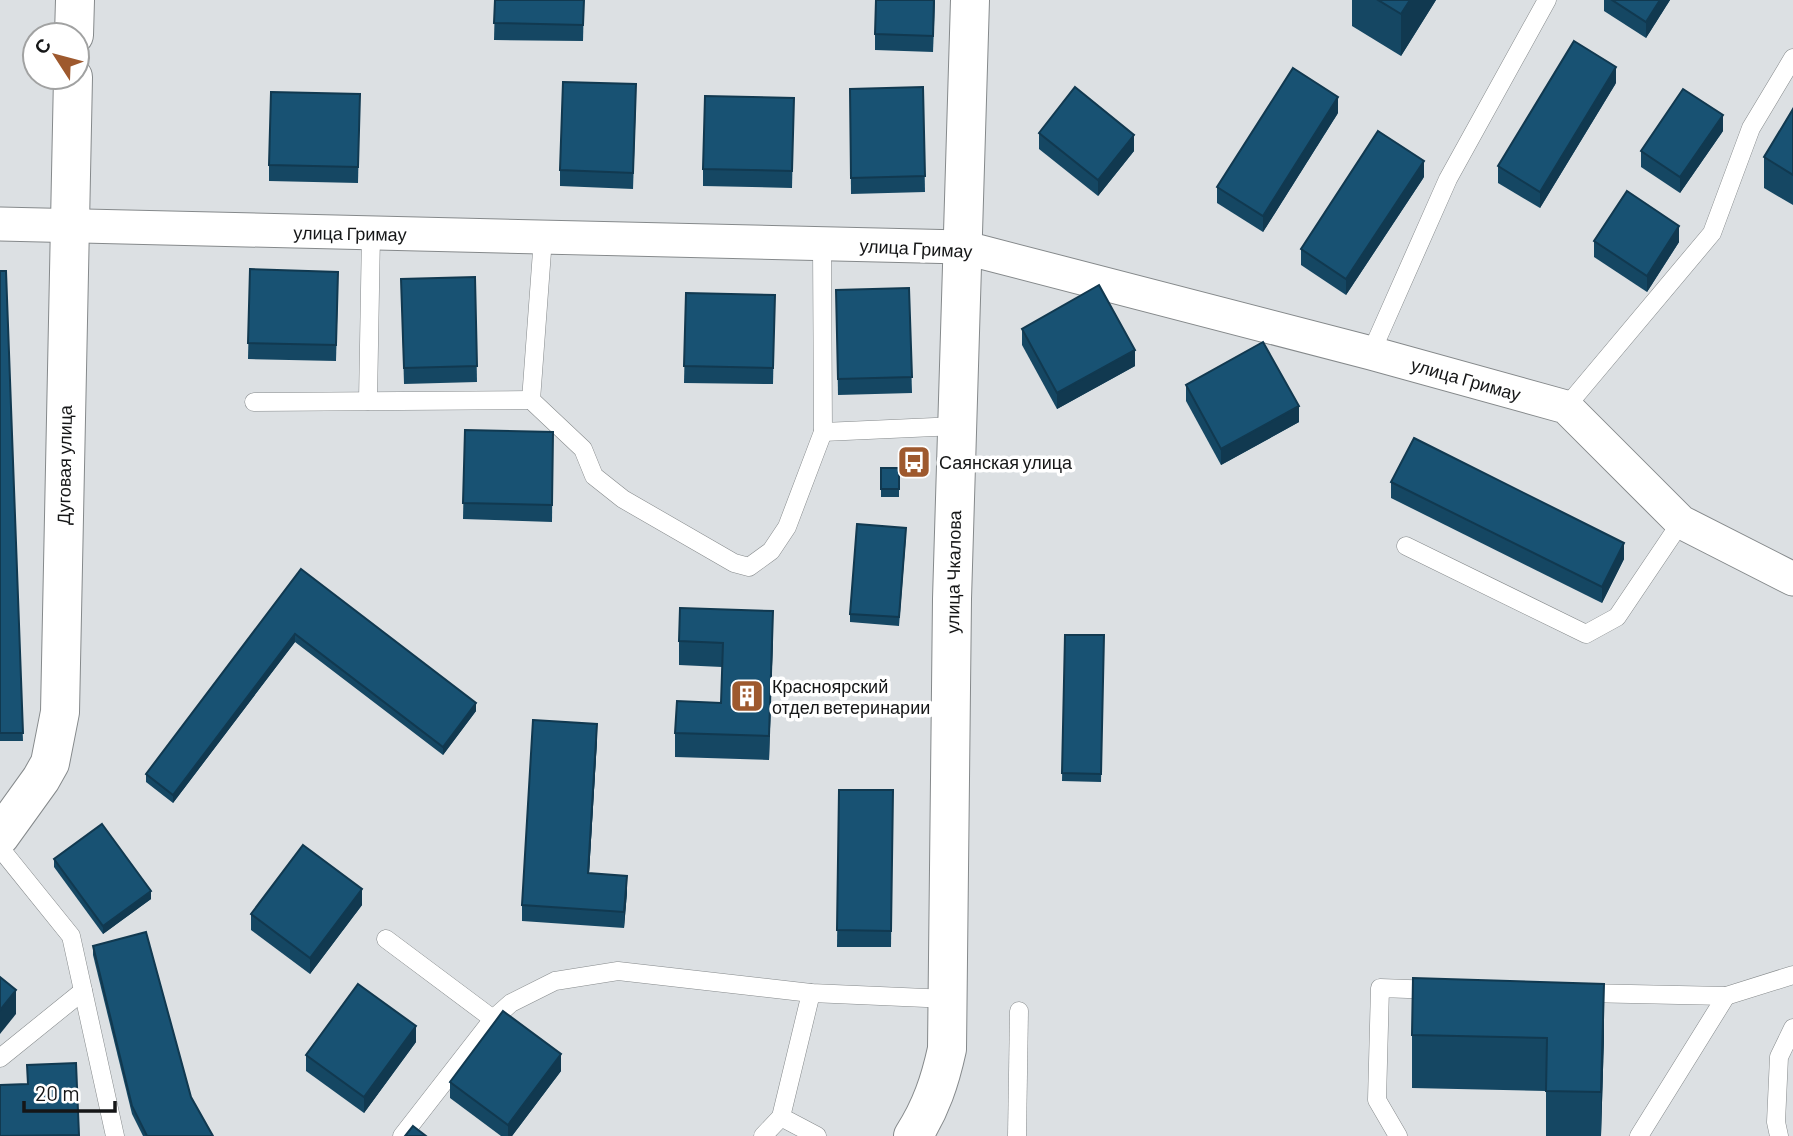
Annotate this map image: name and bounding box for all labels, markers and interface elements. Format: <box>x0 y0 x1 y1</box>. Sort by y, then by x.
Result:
north arrow <box>21 21 91 91</box>
text: С <box>29 33 55 58</box>
street label: улица Гримау <box>293 221 407 245</box>
street label: улица Гримау <box>859 234 973 262</box>
street label: улица Гримау <box>1409 353 1523 405</box>
street label: Дуговая улица <box>52 404 76 525</box>
bus stop icon: Саянская улица <box>895 443 933 481</box>
place label: Саянская улица <box>939 451 1073 473</box>
street label: улица Чкалова <box>941 509 965 634</box>
place label: Красноярский отдел ветеринарии <box>772 675 930 718</box>
building icon: Красноярский отдел ветеринарии <box>728 677 766 715</box>
scale bar <box>24 1070 116 1114</box>
text: 20 m <box>35 1080 80 1105</box>

